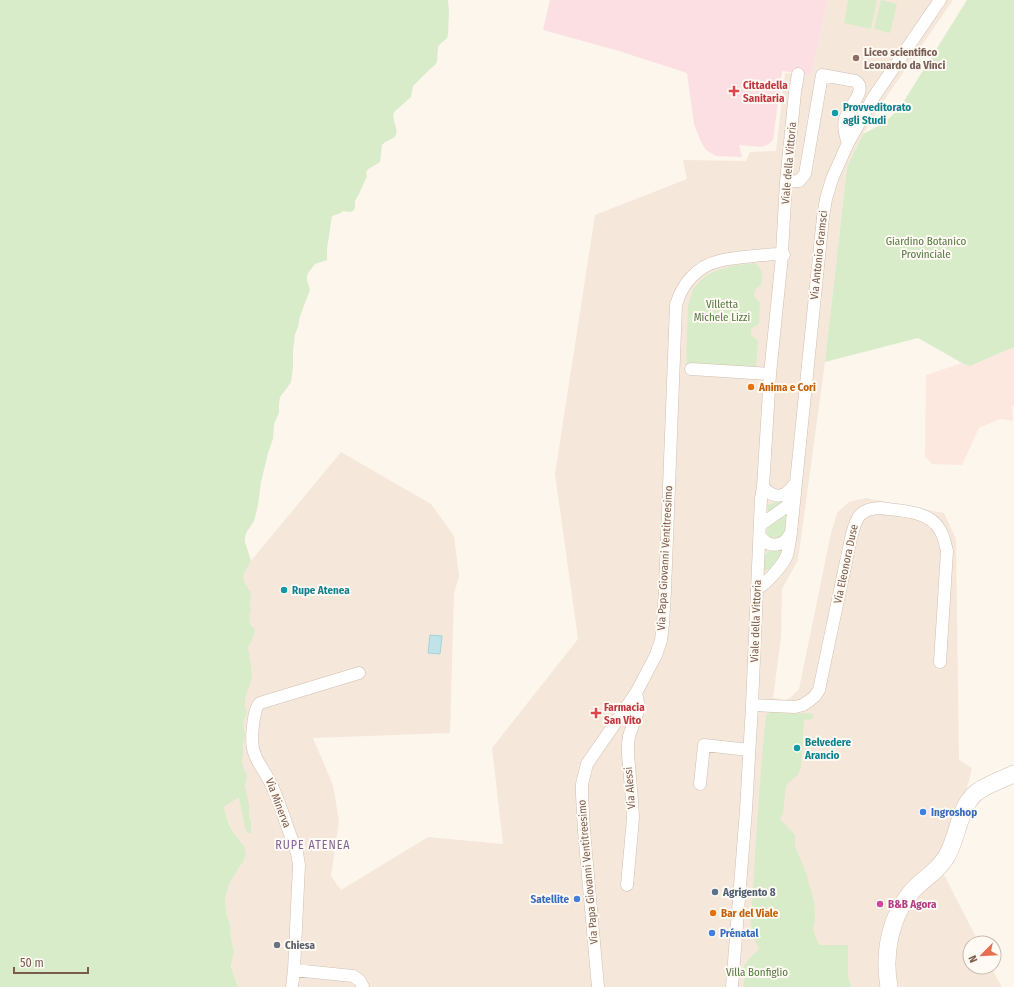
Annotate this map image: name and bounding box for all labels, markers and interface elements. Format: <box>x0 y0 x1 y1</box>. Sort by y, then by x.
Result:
place label: Liceo scientifico Leonardo da Vinci <box>864 46 945 72</box>
marker: Liceo scientifico Leonardo da Vinci <box>851 53 861 63</box>
place label: Cittadella Sanitaria <box>743 79 788 105</box>
marker: Cittadella Sanitaria <box>728 85 740 97</box>
place label: Provveditorato agli Studi <box>843 101 911 127</box>
marker: Provveditorato agli Studi <box>830 108 840 118</box>
street label: Viale della Vittoria <box>779 121 799 205</box>
street label: Via Antonio Gramsci <box>808 209 830 300</box>
park label: Giardino Botanico Provinciale <box>886 235 966 261</box>
park label: Villetta Michele Lizzi <box>694 298 750 324</box>
place label: Anima e Cori <box>758 381 816 394</box>
marker: Anima e Cori <box>746 382 756 392</box>
street label: Via Papa Giovanni Ventitreesimo <box>655 485 675 631</box>
street label: Via Eleonora Duse <box>831 523 861 605</box>
street label: Viale della Vittoria <box>748 579 764 663</box>
place label: Rupe Atenea <box>292 584 350 597</box>
marker: Rupe Atenea <box>279 585 289 595</box>
place label: Farmacia San Vito <box>604 701 645 727</box>
marker: Farmacia San Vito <box>591 708 601 718</box>
place label: Belvedere Arancio <box>804 736 852 762</box>
marker: Belvedere Arancio <box>792 743 802 753</box>
street label: Via Alessi <box>622 766 638 810</box>
street label: Via Minerva <box>263 776 293 830</box>
street label: Via Papa Giovanni Ventitreesimo <box>575 799 601 945</box>
place label: Ingroshop <box>931 806 977 819</box>
marker: Ingroshop <box>918 807 928 817</box>
district label: RUPE ATENEA <box>275 838 351 852</box>
place label: Agrigento 8 <box>722 886 776 899</box>
marker: Agrigento 8 <box>710 887 720 897</box>
place label: Satellite <box>530 893 569 906</box>
marker: Satellite <box>572 894 582 904</box>
place label: B&B Agora <box>888 898 937 911</box>
marker: B&B Agora <box>875 899 885 909</box>
place label: Bar del Viale <box>721 907 779 920</box>
marker: Bar del Viale <box>708 908 718 918</box>
place label: Prénatal <box>720 927 759 940</box>
marker: Prénatal <box>707 928 717 938</box>
north arrow <box>962 935 1002 975</box>
place label: Chiesa <box>285 939 316 952</box>
marker: Chiesa <box>272 940 282 950</box>
scale bar <box>14 949 88 975</box>
text: N <box>966 953 981 965</box>
text: 50 m <box>20 956 44 970</box>
park label: Villa Bonfiglio <box>726 966 788 979</box>

